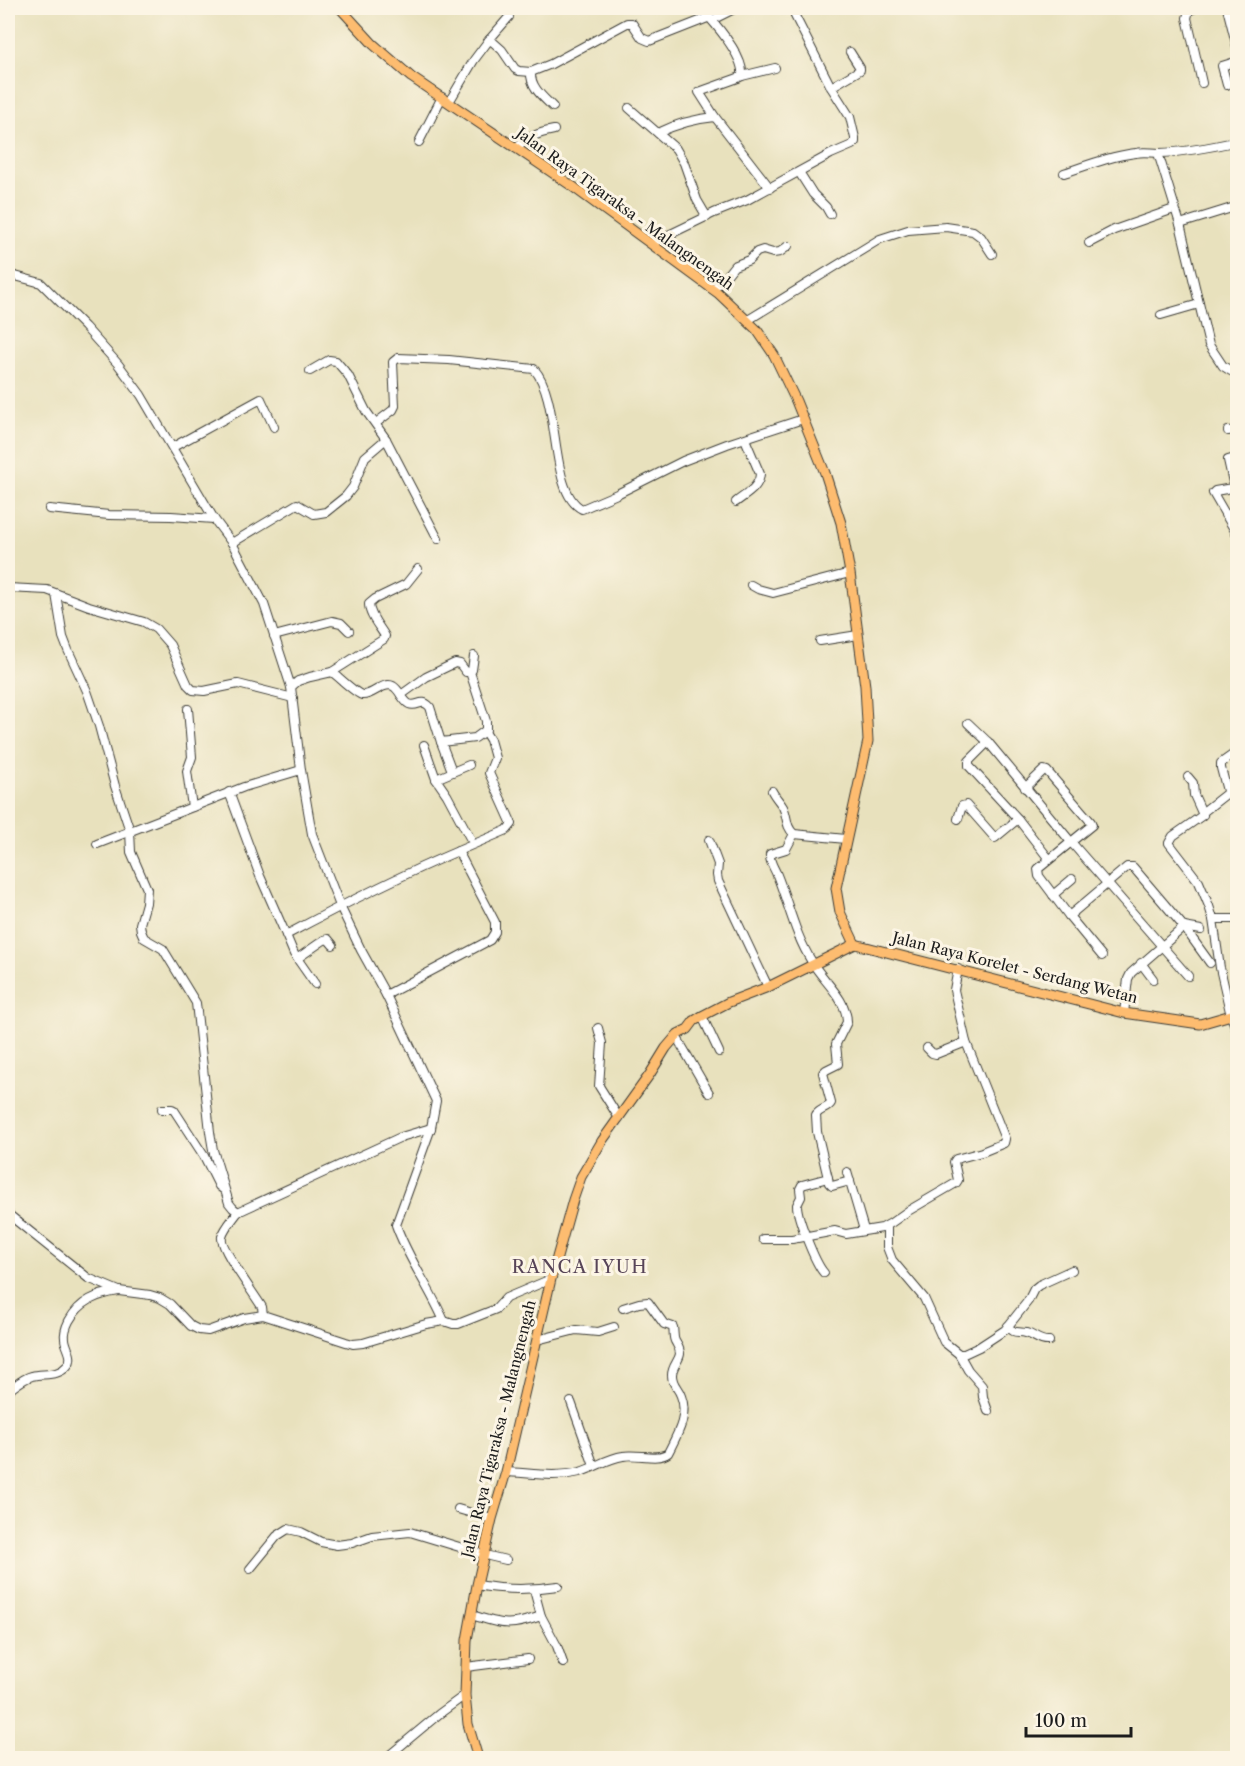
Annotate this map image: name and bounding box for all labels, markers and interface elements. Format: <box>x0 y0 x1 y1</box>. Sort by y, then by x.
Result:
street label: Jalan Raya Tigaraksa - Malangnengah <box>511 122 738 294</box>
street label: Jalan Raya Korelet - Serdang Wetan <box>888 927 1140 1007</box>
district label: RANCA IYUH <box>512 1256 648 1278</box>
street label: Jalan Raya Tigaraksa - Malangnengah <box>457 1298 540 1562</box>
scale bar <box>1026 1700 1131 1738</box>
text: 100 m <box>1035 1710 1087 1732</box>

